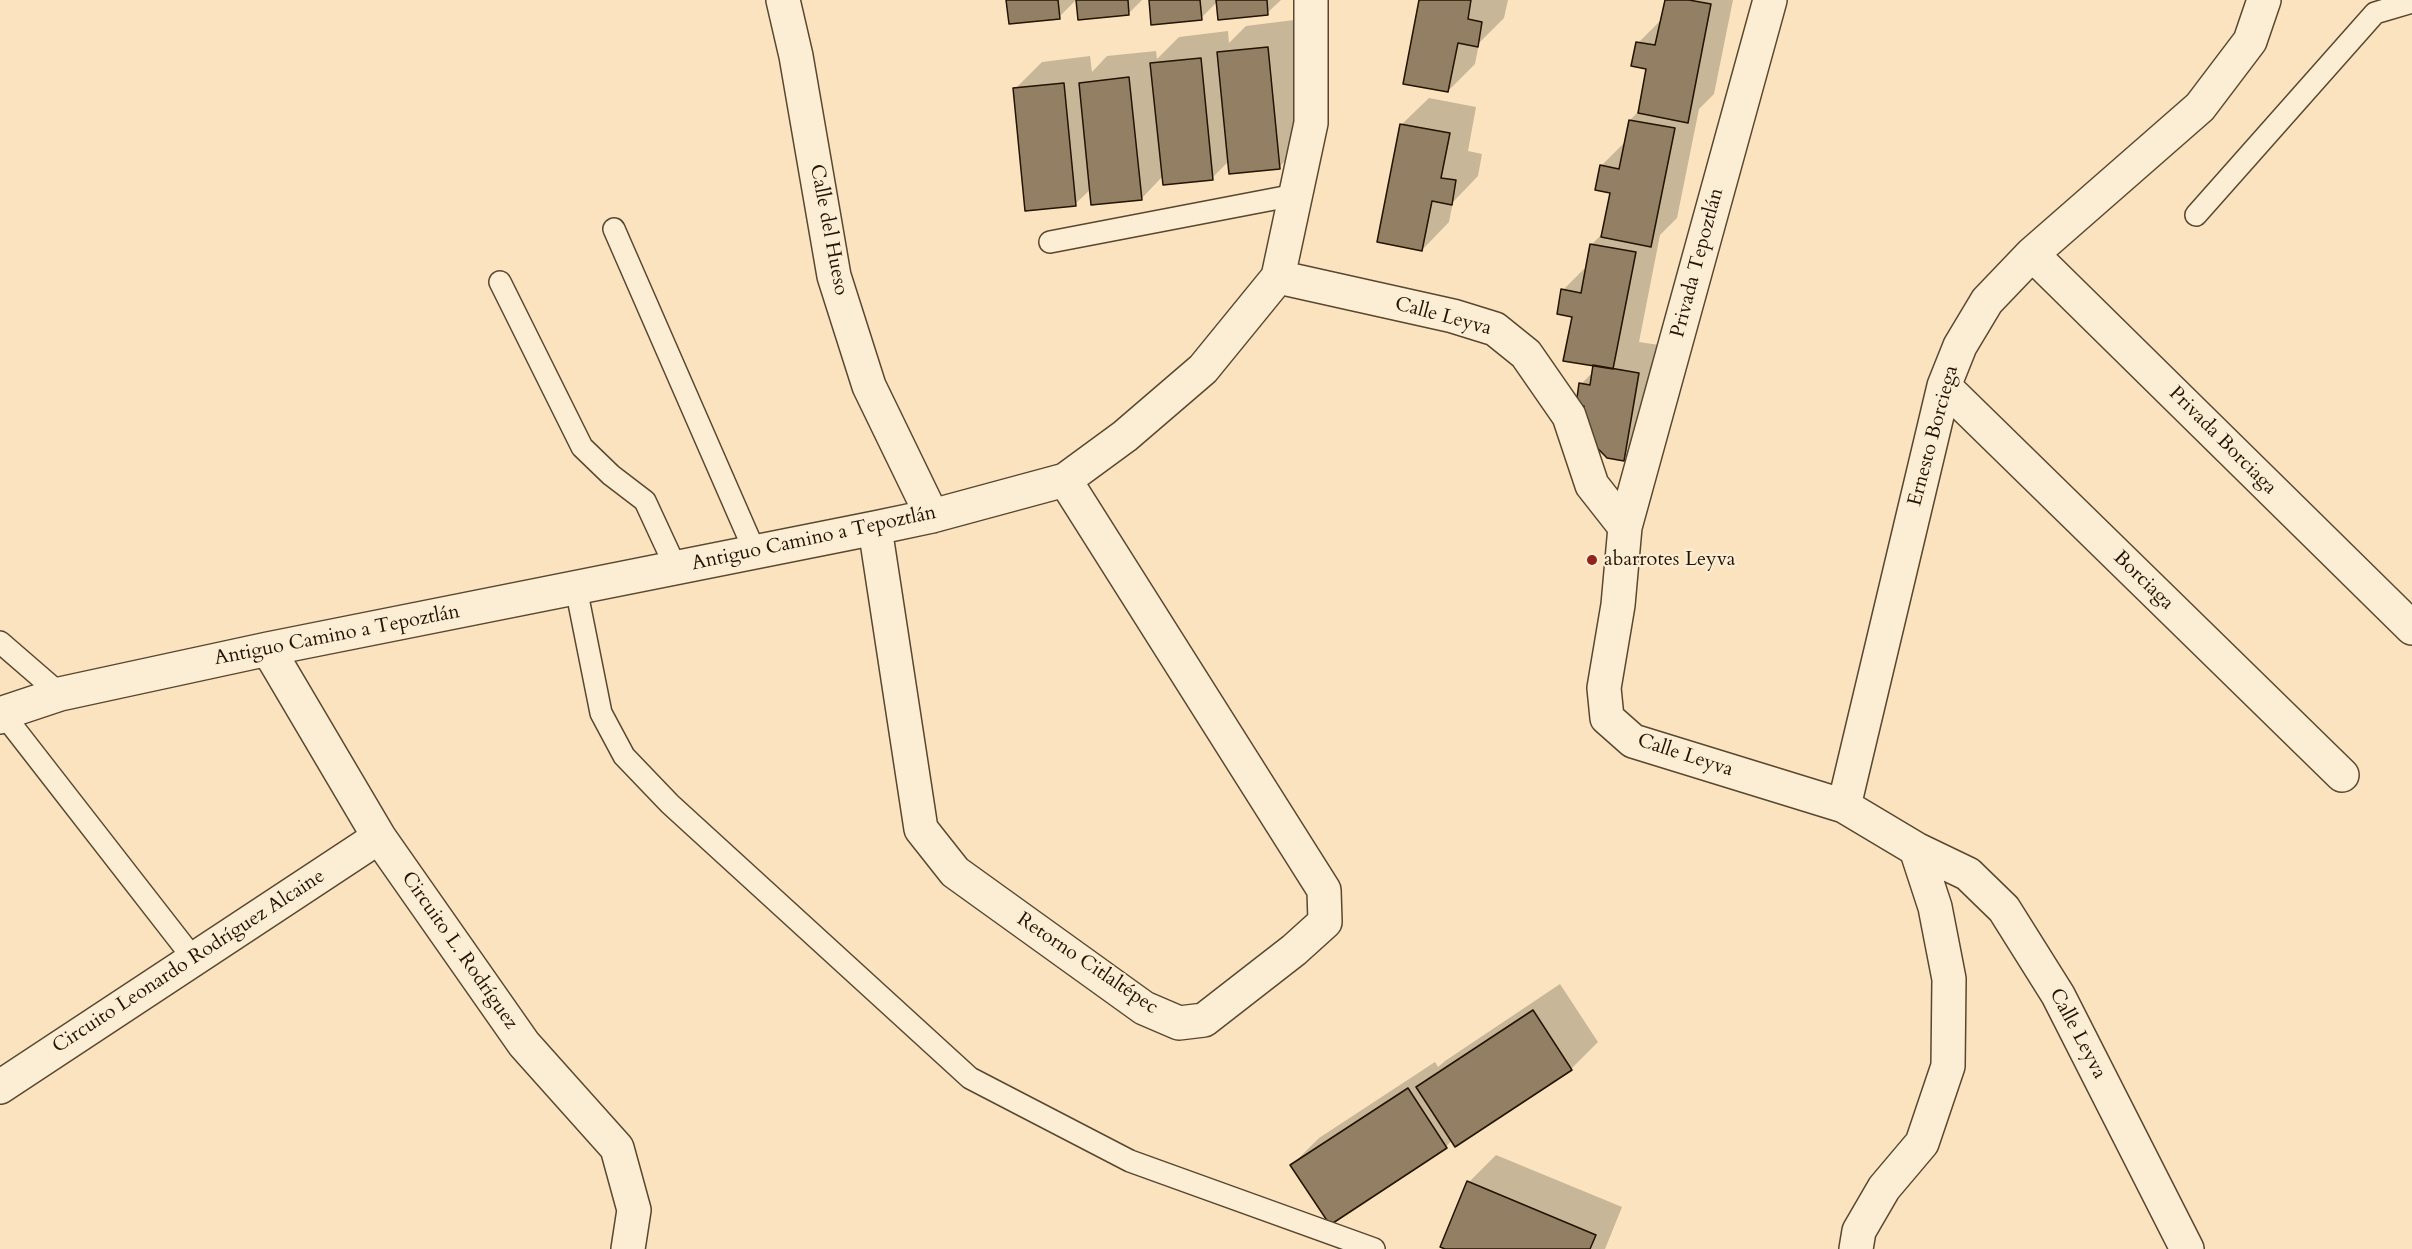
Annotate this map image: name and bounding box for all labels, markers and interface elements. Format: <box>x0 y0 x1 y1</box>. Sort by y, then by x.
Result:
street label: Calle del Hueso <box>804 162 852 298</box>
street label: Privada Tepoztlán <box>1667 186 1729 340</box>
street label: Calle Leyva <box>1392 293 1494 341</box>
street label: Ernesto Borciega <box>1904 363 1964 509</box>
street label: Privada Borciaga <box>2163 382 2281 500</box>
street label: Antiguo Camino a Tepoztlán <box>689 501 939 577</box>
street label: Borciaga <box>2108 546 2178 616</box>
place label: abarrotes Leyva <box>1604 548 1735 572</box>
marker: abarrotes Leyva <box>1585 553 1599 567</box>
street label: Antiguo Camino a Tepoztlán <box>212 600 462 672</box>
street label: Calle Leyva <box>1634 729 1736 783</box>
street label: Circuito Leonardo Rodríguez Alcaine <box>48 865 330 1059</box>
street label: Circuito L. Rodríguez <box>395 867 523 1035</box>
street label: Retorno Citlaltépec <box>1012 908 1162 1020</box>
street label: Calle Leyva <box>2043 985 2111 1083</box>

